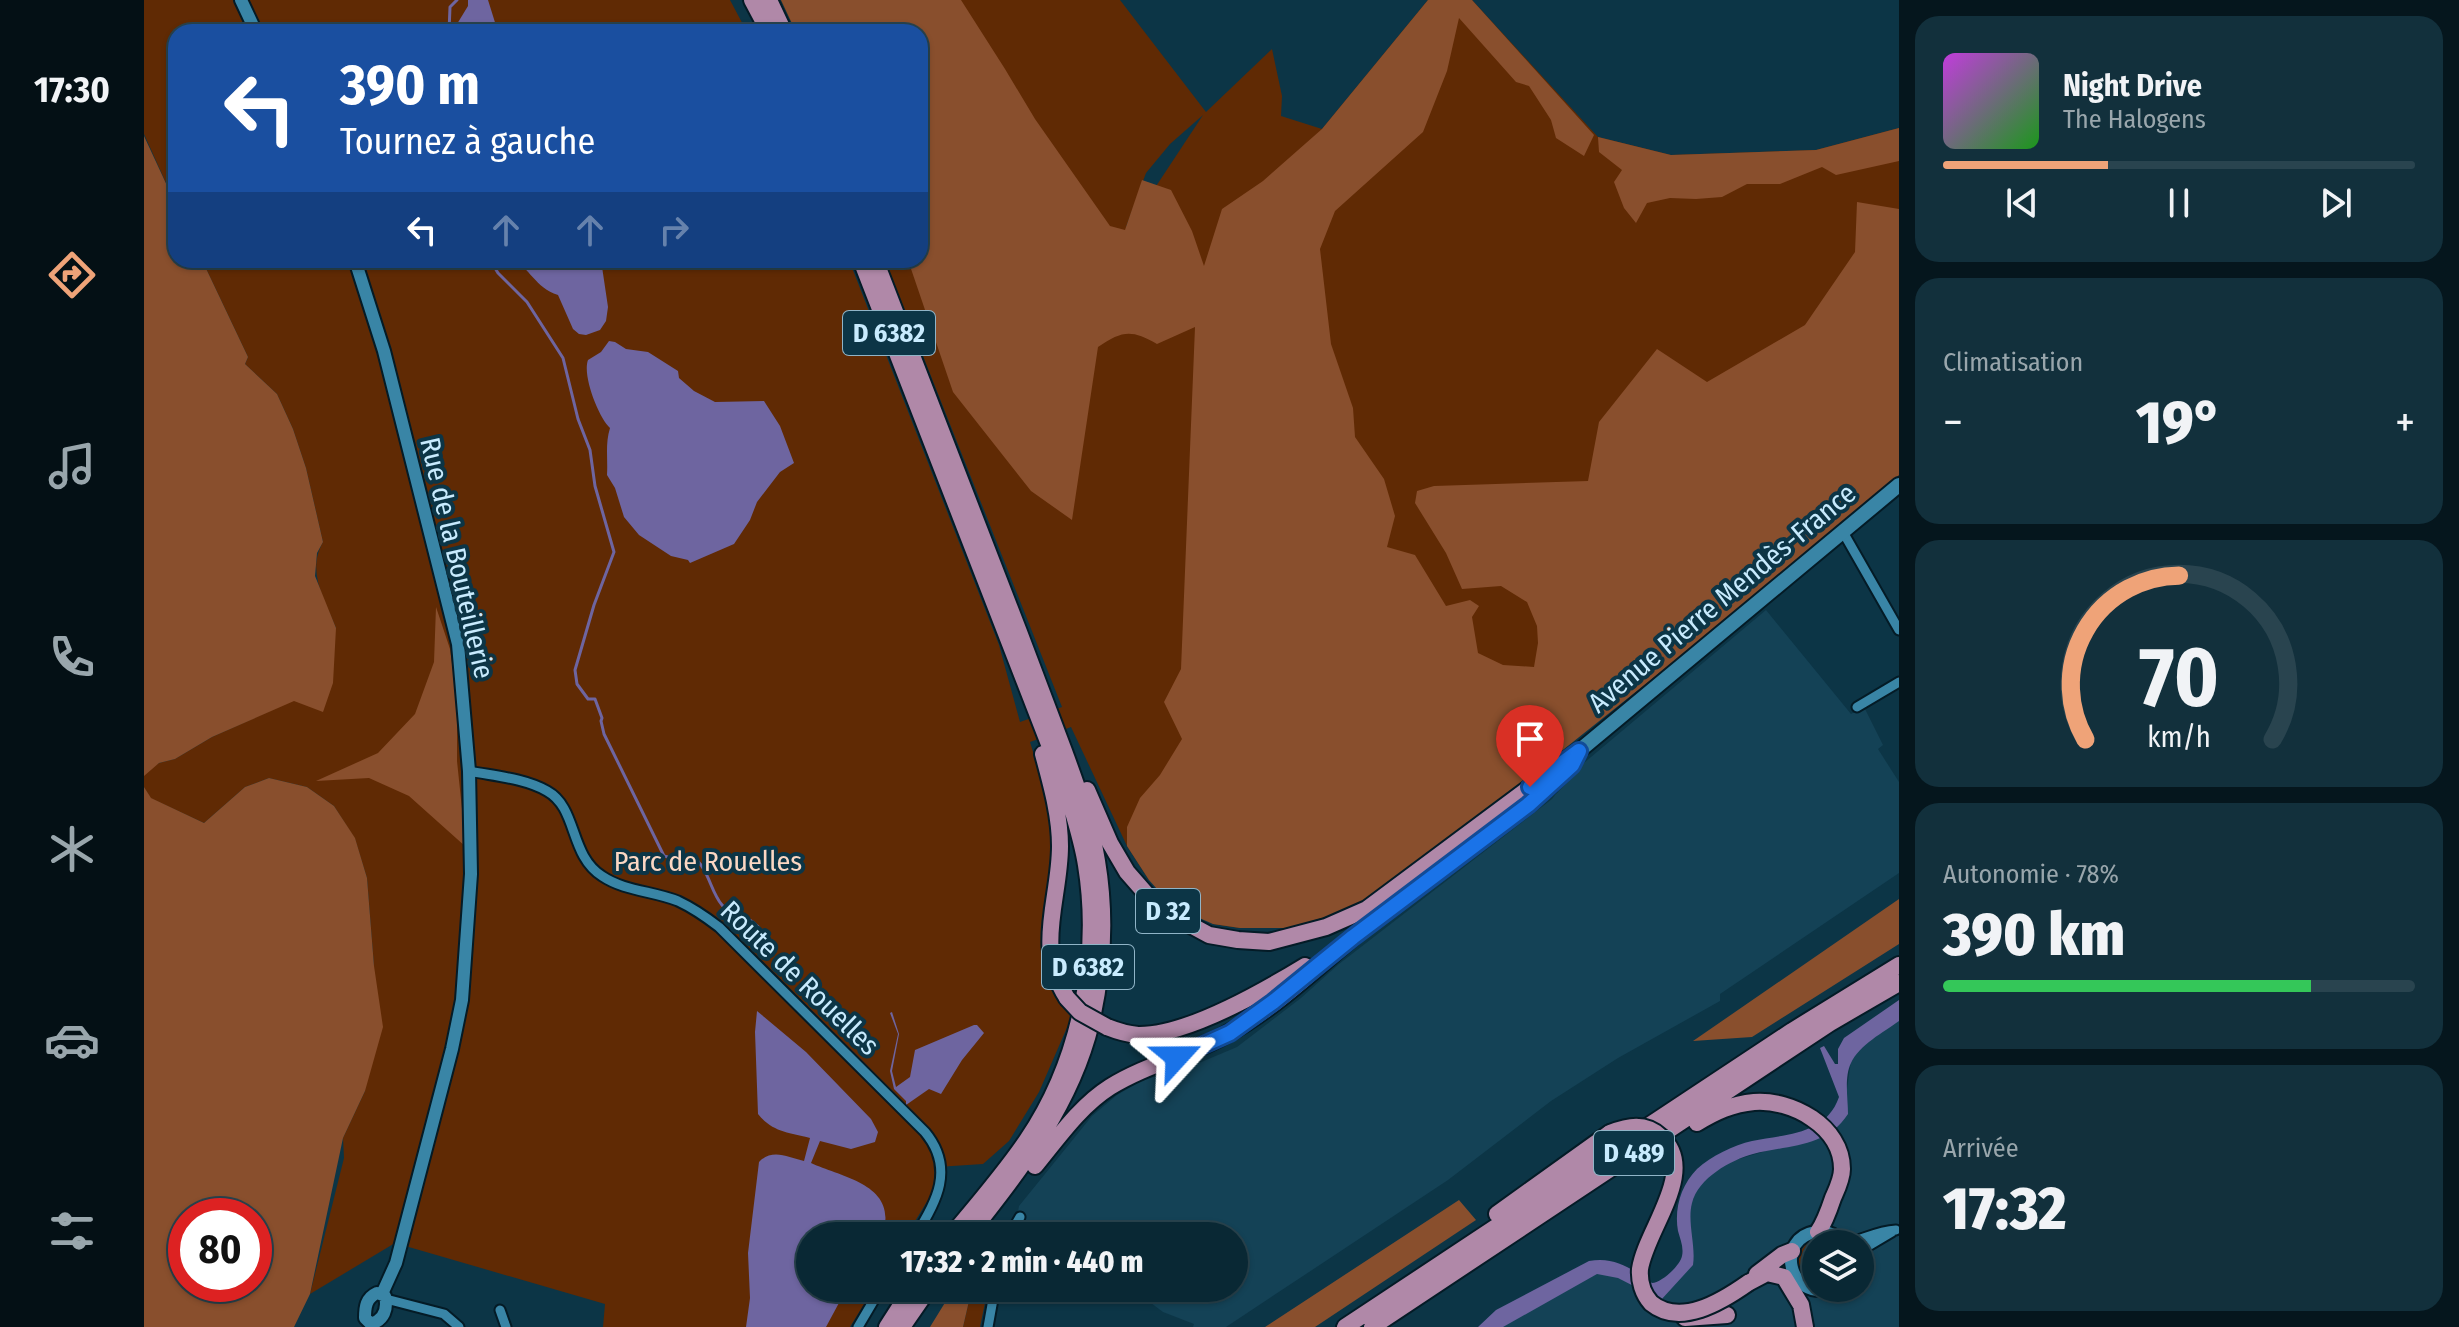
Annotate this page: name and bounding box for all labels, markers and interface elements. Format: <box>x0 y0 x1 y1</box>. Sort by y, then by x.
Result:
text: 390 m <box>340 52 480 119</box>
icon: left <box>208 56 312 160</box>
text: 17:30 <box>34 68 110 112</box>
text: Night Drive <box>2063 68 2202 104</box>
text: The Halogens <box>2063 104 2206 135</box>
text: Tournez à gauche <box>340 120 595 164</box>
icon: previous <box>2000 181 2044 225</box>
icon: pause <box>2157 181 2201 225</box>
icon: next <box>2314 181 2358 225</box>
icon: left <box>400 208 444 252</box>
icon: ahead <box>484 208 528 252</box>
icon: ahead <box>568 208 612 252</box>
icon: right <box>652 208 696 252</box>
icon: directions <box>44 247 100 303</box>
road number: D 6382 <box>843 311 935 355</box>
text: Climatisation <box>1943 347 2083 378</box>
text: 19° <box>2136 387 2222 459</box>
text: − <box>1943 396 1963 449</box>
text: + <box>2395 396 2415 449</box>
street label: Rue de la Bouteillerie <box>413 434 501 682</box>
icon: music <box>44 438 100 494</box>
street label: Avenue Pierre Mendès-France <box>1582 476 1862 720</box>
text: 70 <box>2139 627 2219 727</box>
icon: phone <box>44 629 100 685</box>
pin <box>1496 705 1564 787</box>
icon: arrive <box>1508 717 1552 761</box>
text: km/h <box>2147 720 2211 755</box>
icon: climate <box>44 821 100 877</box>
park label: Parc de Rouelles <box>614 845 802 878</box>
text: Autonomie · 78% <box>1943 859 2119 890</box>
road number: D 32 <box>1136 889 1200 933</box>
street label: Route de Rouelles <box>714 894 886 1062</box>
text: 390 km <box>1943 899 2125 971</box>
road number: D 6382 <box>1042 945 1134 989</box>
icon: car <box>44 1012 100 1068</box>
position arrow <box>1135 1015 1219 1099</box>
road number: D 489 <box>1594 1131 1674 1175</box>
text: Arrivée <box>1943 1133 2019 1164</box>
text: 17:32 <box>1943 1173 2066 1245</box>
speed limit sign: 80 <box>168 1198 272 1302</box>
icon: filters <box>44 1203 100 1259</box>
map controls <box>1802 1230 1874 1302</box>
button: layers <box>1802 1230 1874 1302</box>
text: 17:32 · 2 min · 440 m <box>901 1244 1143 1280</box>

